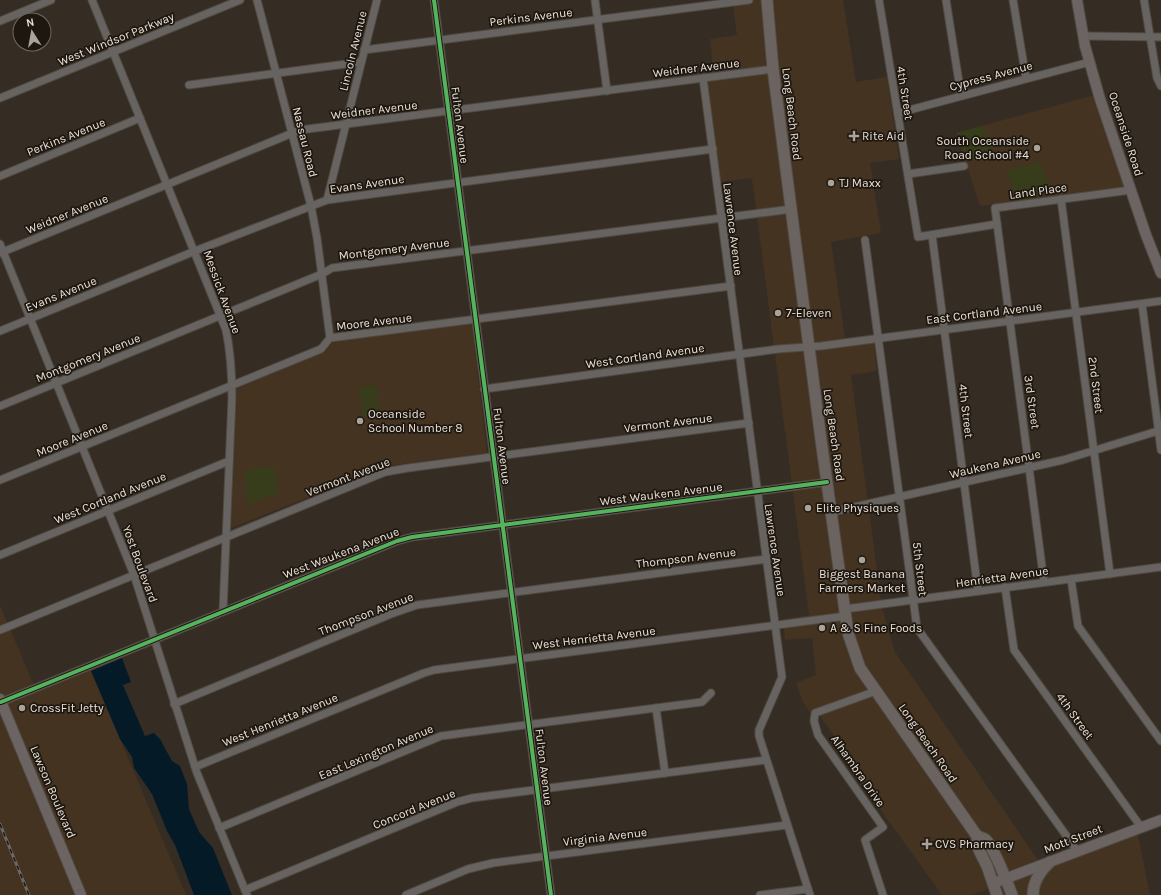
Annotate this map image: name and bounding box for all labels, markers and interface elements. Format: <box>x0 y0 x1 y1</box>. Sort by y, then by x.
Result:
street label: Perkins Avenue <box>489 5 573 29</box>
street label: West Windsor Parkway <box>56 9 177 69</box>
street label: Lincoln Avenue <box>336 9 370 93</box>
north arrow <box>12 12 52 52</box>
text: N <box>25 16 35 30</box>
street label: Weidner Avenue <box>652 56 740 80</box>
street label: Cypress Avenue <box>948 58 1034 94</box>
street label: 4th Street <box>894 65 916 121</box>
street label: Long Beach Road <box>779 67 805 161</box>
street label: Fulton Avenue <box>448 86 472 164</box>
street label: Oceanside Road <box>1106 90 1146 178</box>
street label: Weidner Avenue <box>330 98 418 122</box>
street label: Nassau Road <box>290 105 320 179</box>
street label: Perkins Avenue <box>25 115 107 159</box>
place label: Rite Aid <box>862 129 904 143</box>
marker: Rite Aid <box>849 131 859 141</box>
place label: South Oceanside Road School #4 <box>936 134 1029 162</box>
marker: South Oceanside Road School #4 <box>1032 143 1042 153</box>
street label: Evans Avenue <box>329 172 405 196</box>
place label: TJ Maxx <box>839 176 881 190</box>
marker: TJ Maxx <box>826 178 836 188</box>
street label: Land Place <box>1008 180 1068 202</box>
street label: Lawrence Avenue <box>720 182 746 276</box>
street label: Weidner Avenue <box>24 191 110 237</box>
street label: Montgomery Avenue <box>338 235 450 263</box>
street label: Messick Avenue <box>200 248 244 336</box>
street label: Evans Avenue <box>23 273 99 315</box>
street label: East Cortland Avenue <box>925 299 1043 327</box>
place label: 7-Eleven <box>786 306 832 320</box>
marker: 7-Eleven <box>773 308 783 318</box>
street label: Moore Avenue <box>335 310 413 334</box>
street label: Montgomery Avenue <box>34 331 142 385</box>
street label: West Cortland Avenue <box>585 341 705 371</box>
street label: 2nd Street <box>1086 356 1106 415</box>
street label: 3rd Street <box>1021 374 1043 430</box>
street label: 4th Street <box>956 383 976 439</box>
street label: Long Beach Road <box>821 388 847 482</box>
place label: Oceanside School Number 8 <box>368 407 463 435</box>
street label: Fulton Avenue <box>490 407 514 485</box>
street label: Vermont Avenue <box>623 411 713 435</box>
marker: Oceanside School Number 8 <box>355 416 365 426</box>
street label: Moore Avenue <box>34 418 110 460</box>
street label: Waukena Avenue <box>948 447 1042 481</box>
street label: Vermont Avenue <box>304 455 392 499</box>
street label: West Cortland Avenue <box>52 469 168 527</box>
street label: West Waukena Avenue <box>599 480 723 508</box>
place label: Elite Physiques <box>816 501 899 515</box>
street label: Lawrence Avenue <box>762 503 788 597</box>
marker: Elite Physiques <box>803 503 813 513</box>
street label: Yost Boulevard <box>120 524 160 604</box>
street label: West Waukena Avenue <box>281 524 401 582</box>
street label: 5th Street <box>910 541 930 597</box>
street label: Thompson Avenue <box>635 545 737 571</box>
marker: Biggest Banana Farmers Market <box>857 555 867 565</box>
street label: Henrietta Avenue <box>955 564 1049 590</box>
place label: Biggest Banana Farmers Market <box>819 567 906 595</box>
street label: Thompson Avenue <box>317 589 415 639</box>
place label: A & S Fine Foods <box>830 621 922 635</box>
marker: A & S Fine Foods <box>817 623 827 633</box>
street label: West Henrietta Avenue <box>532 624 656 652</box>
street label: West Henrietta Avenue <box>220 690 340 750</box>
street label: 4th Street <box>1053 690 1097 742</box>
place label: CrossFit Jetty <box>30 701 104 715</box>
street label: Long Beach Road <box>896 701 960 785</box>
marker: CrossFit Jetty <box>17 703 27 713</box>
street label: East Lexington Avenue <box>317 721 435 783</box>
street label: Fulton Avenue <box>532 728 556 806</box>
street label: Alhambra Drive <box>828 732 888 810</box>
street label: Lawson Boulevard <box>27 744 79 840</box>
street label: Concord Avenue <box>371 786 457 832</box>
street label: Mott Street <box>1042 821 1105 857</box>
street label: Virginia Avenue <box>562 825 648 849</box>
place label: CVS Pharmacy <box>935 837 1014 851</box>
marker: CVS Pharmacy <box>922 839 932 849</box>

